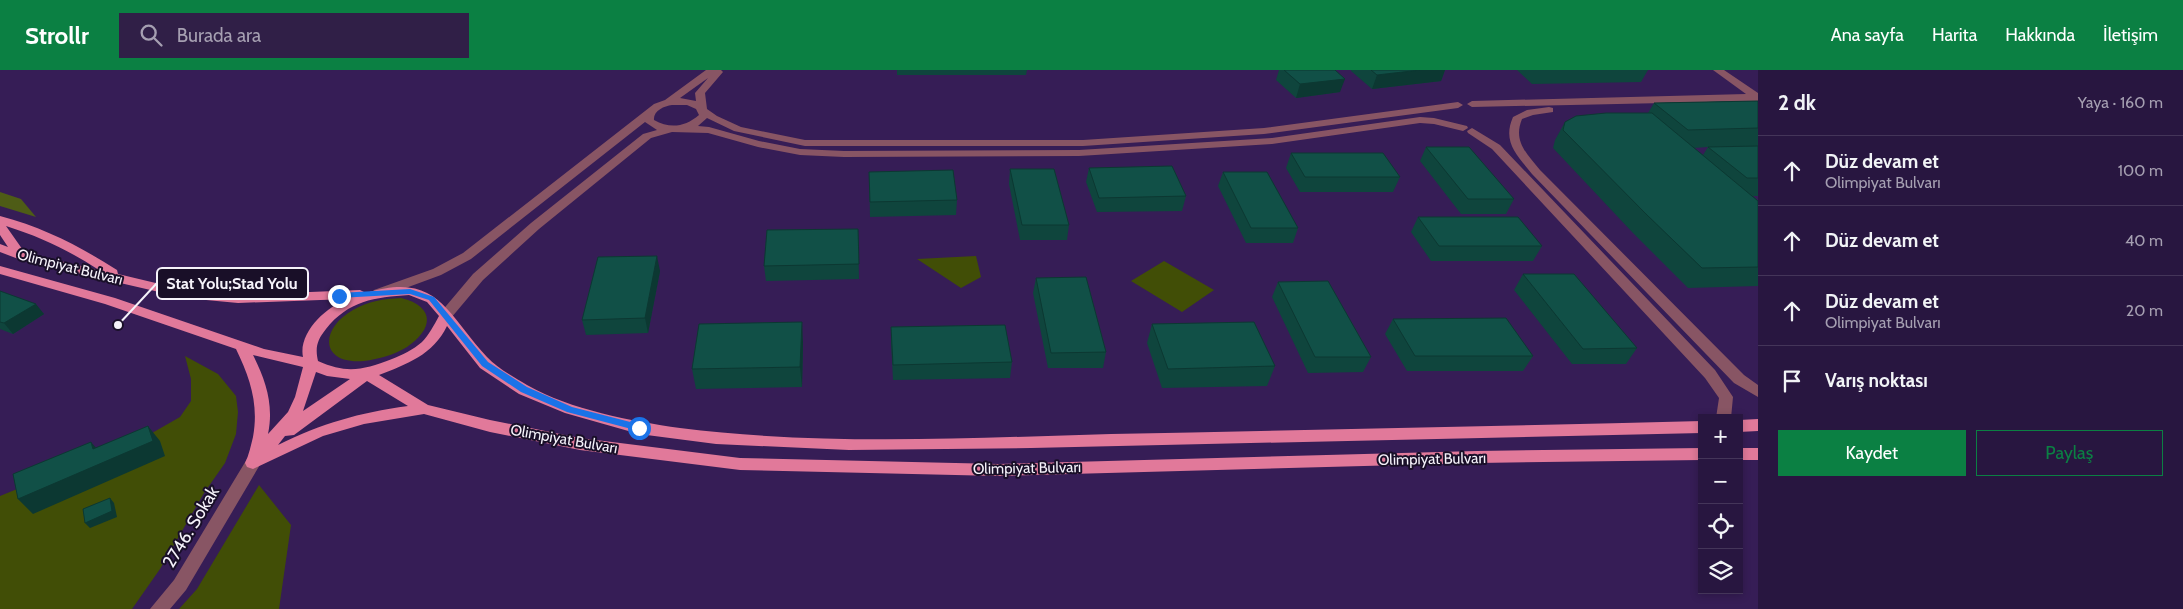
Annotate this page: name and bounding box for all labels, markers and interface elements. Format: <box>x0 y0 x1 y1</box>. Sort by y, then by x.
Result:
search box <box>119 13 469 58</box>
text: Strollr <box>25 21 89 50</box>
icon: search <box>137 21 165 49</box>
text: Burada ara <box>177 24 261 47</box>
text: Ana sayfa <box>1831 24 1904 46</box>
text: Harita <box>1932 24 1977 46</box>
text: Hakkında <box>2005 24 2075 46</box>
text: İletişim <box>2103 24 2158 46</box>
text: 2 dk <box>1778 90 1816 115</box>
text: Yaya · 160 m <box>2078 93 2163 112</box>
text: Düz devam et <box>1825 150 1939 173</box>
icon: ahead <box>1778 157 1806 185</box>
text: 100 m <box>2118 161 2163 180</box>
text: Olimpiyat Bulvarı <box>1825 173 1941 192</box>
icon: ahead <box>1778 227 1806 255</box>
text: Düz devam et <box>1825 229 1939 252</box>
text: 40 m <box>2125 231 2163 250</box>
street label: Olimpiyat Bulvarı <box>15 245 125 289</box>
callout: Stat Yolu;Stad Yolu <box>157 268 308 299</box>
text: Stat Yolu;Stad Yolu <box>166 274 298 293</box>
route end <box>328 285 351 308</box>
text: Düz devam et <box>1825 290 1939 313</box>
icon: ahead <box>1778 297 1806 325</box>
text: 20 m <box>2126 301 2163 320</box>
text: Olimpiyat Bulvarı <box>1825 313 1941 332</box>
icon: arrive <box>1778 367 1806 395</box>
text: Varış noktası <box>1825 369 1928 392</box>
map controls <box>1698 414 1743 594</box>
button: + <box>1698 414 1743 459</box>
route start <box>628 417 651 440</box>
street label: Olimpiyat Bulvarı <box>509 421 619 457</box>
button: Kaydet <box>1778 430 1966 476</box>
button: Paylaş <box>1976 430 2163 476</box>
street label: Olimpiyat Bulvarı <box>1378 449 1486 469</box>
street label: Olimpiyat Bulvarı <box>973 458 1081 478</box>
button: − <box>1698 459 1743 504</box>
street label: 2746. Sokak <box>158 481 224 572</box>
button: locate <box>1698 504 1743 549</box>
button: layers <box>1698 549 1743 594</box>

